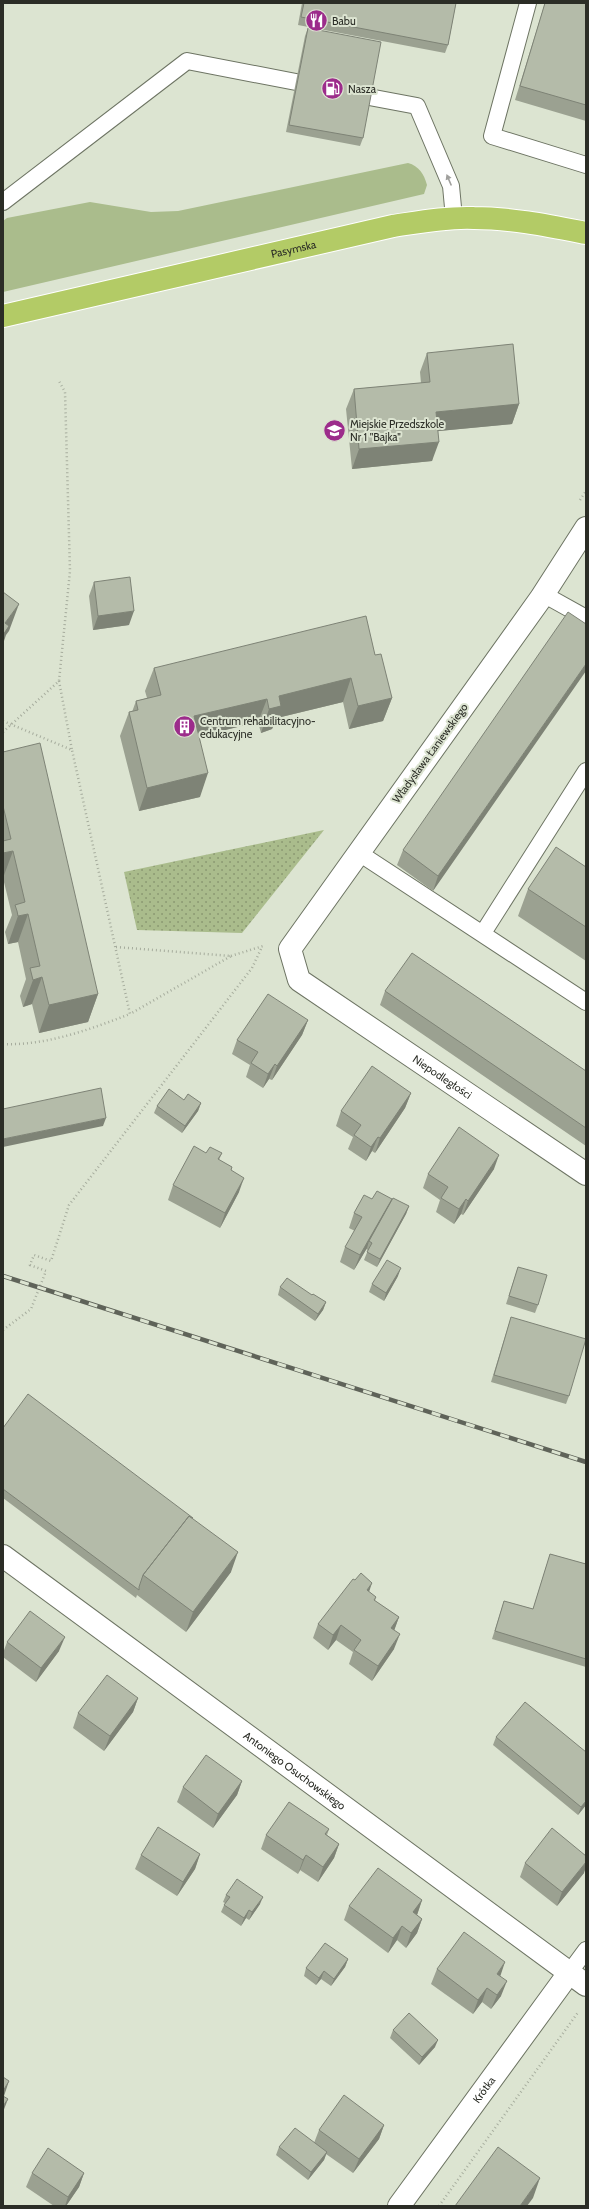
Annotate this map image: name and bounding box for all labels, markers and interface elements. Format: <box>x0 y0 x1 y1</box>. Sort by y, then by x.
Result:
restaurant icon: Babu <box>303 8 329 34</box>
place label: Babu <box>332 14 356 28</box>
fuel station icon: Nasza <box>320 76 346 102</box>
place label: Nasza <box>348 82 377 96</box>
one-way arrow <box>445 173 451 185</box>
street label: Pasymska <box>269 237 318 261</box>
school or university icon: Miejskie Przedszkole Nr 1 "Bajka" <box>322 417 348 443</box>
place label: Miejskie Przedszkole Nr 1 "Bajka" <box>350 417 445 444</box>
street label: Władysława Łaniewskiego <box>389 700 471 806</box>
building icon: Centrum rehabilitacyjno- edukacyjne <box>171 714 197 740</box>
place label: Centrum rehabilitacyjno- edukacyjne <box>200 714 316 741</box>
street label: Niepodległości <box>410 1052 474 1102</box>
street label: Antoniego Osuchowskiego <box>241 1728 348 1813</box>
street label: Krótka <box>470 2073 499 2106</box>

